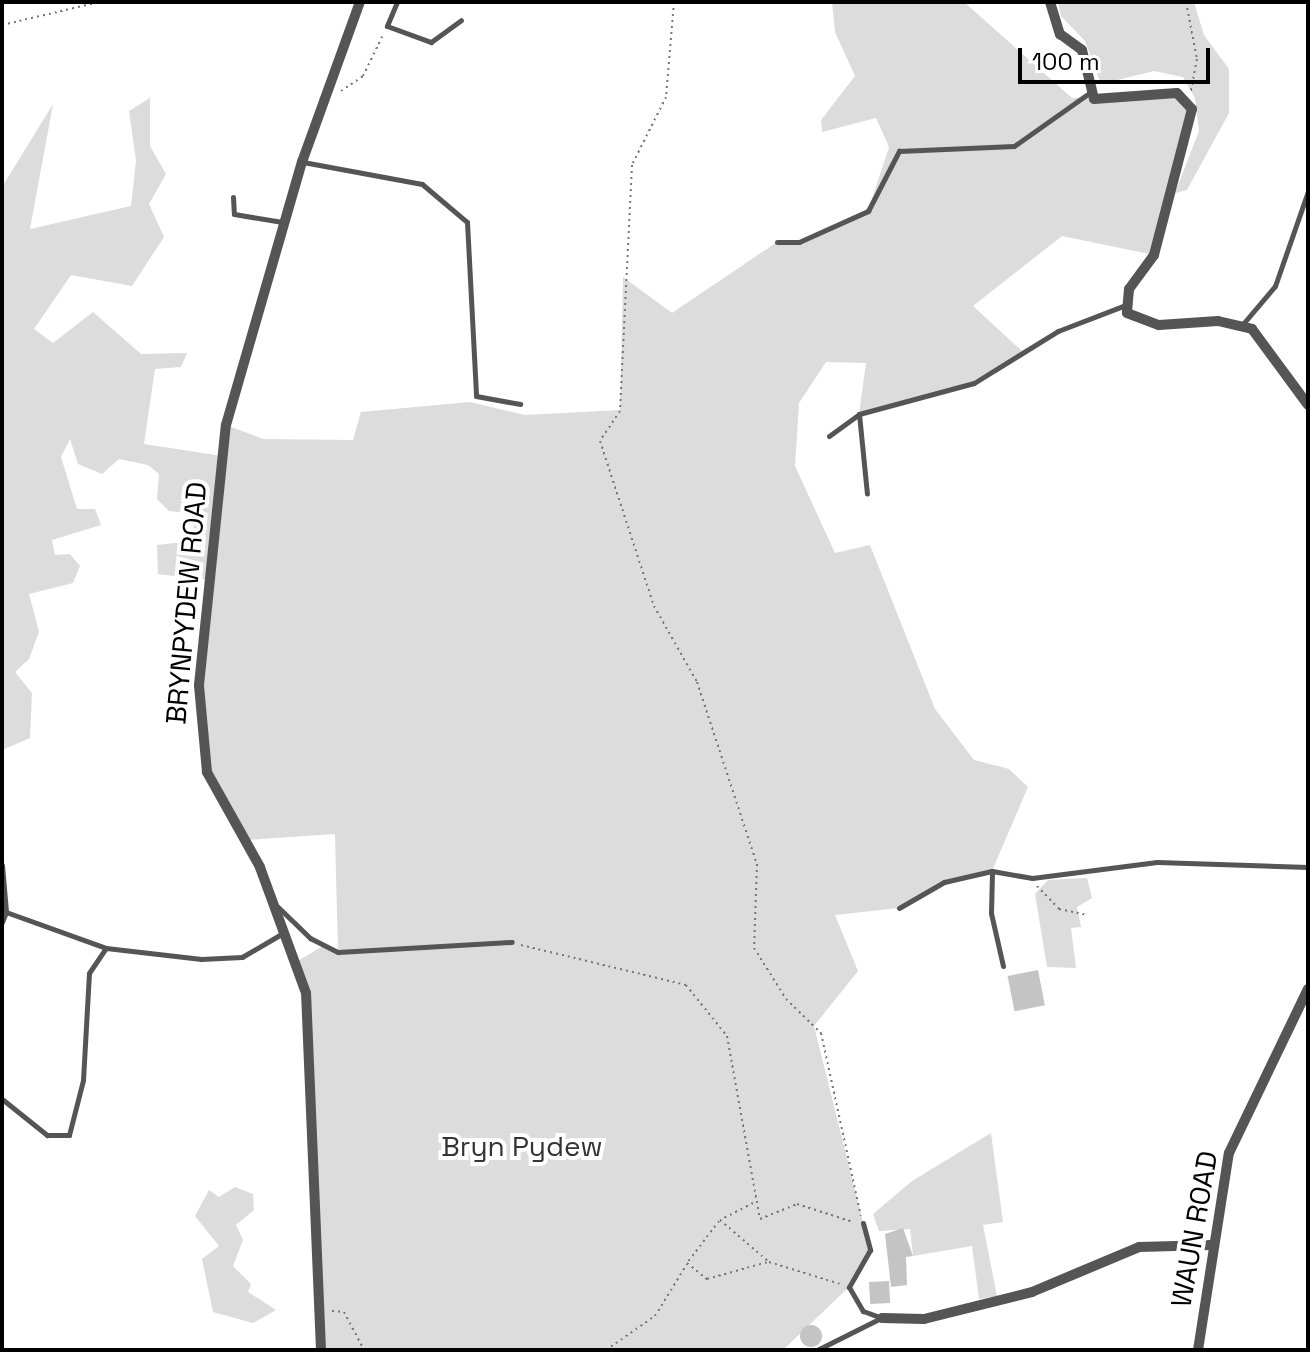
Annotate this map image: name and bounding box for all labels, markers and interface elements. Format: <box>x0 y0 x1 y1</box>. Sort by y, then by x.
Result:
scale bar <box>1022 32 1214 82</box>
text: 100 m <box>1032 46 1100 77</box>
street label: BRYNPYDEW ROAD <box>159 480 213 726</box>
park label: Bryn Pydew <box>441 1129 603 1163</box>
street label: WAUN ROAD <box>1164 1148 1224 1310</box>

